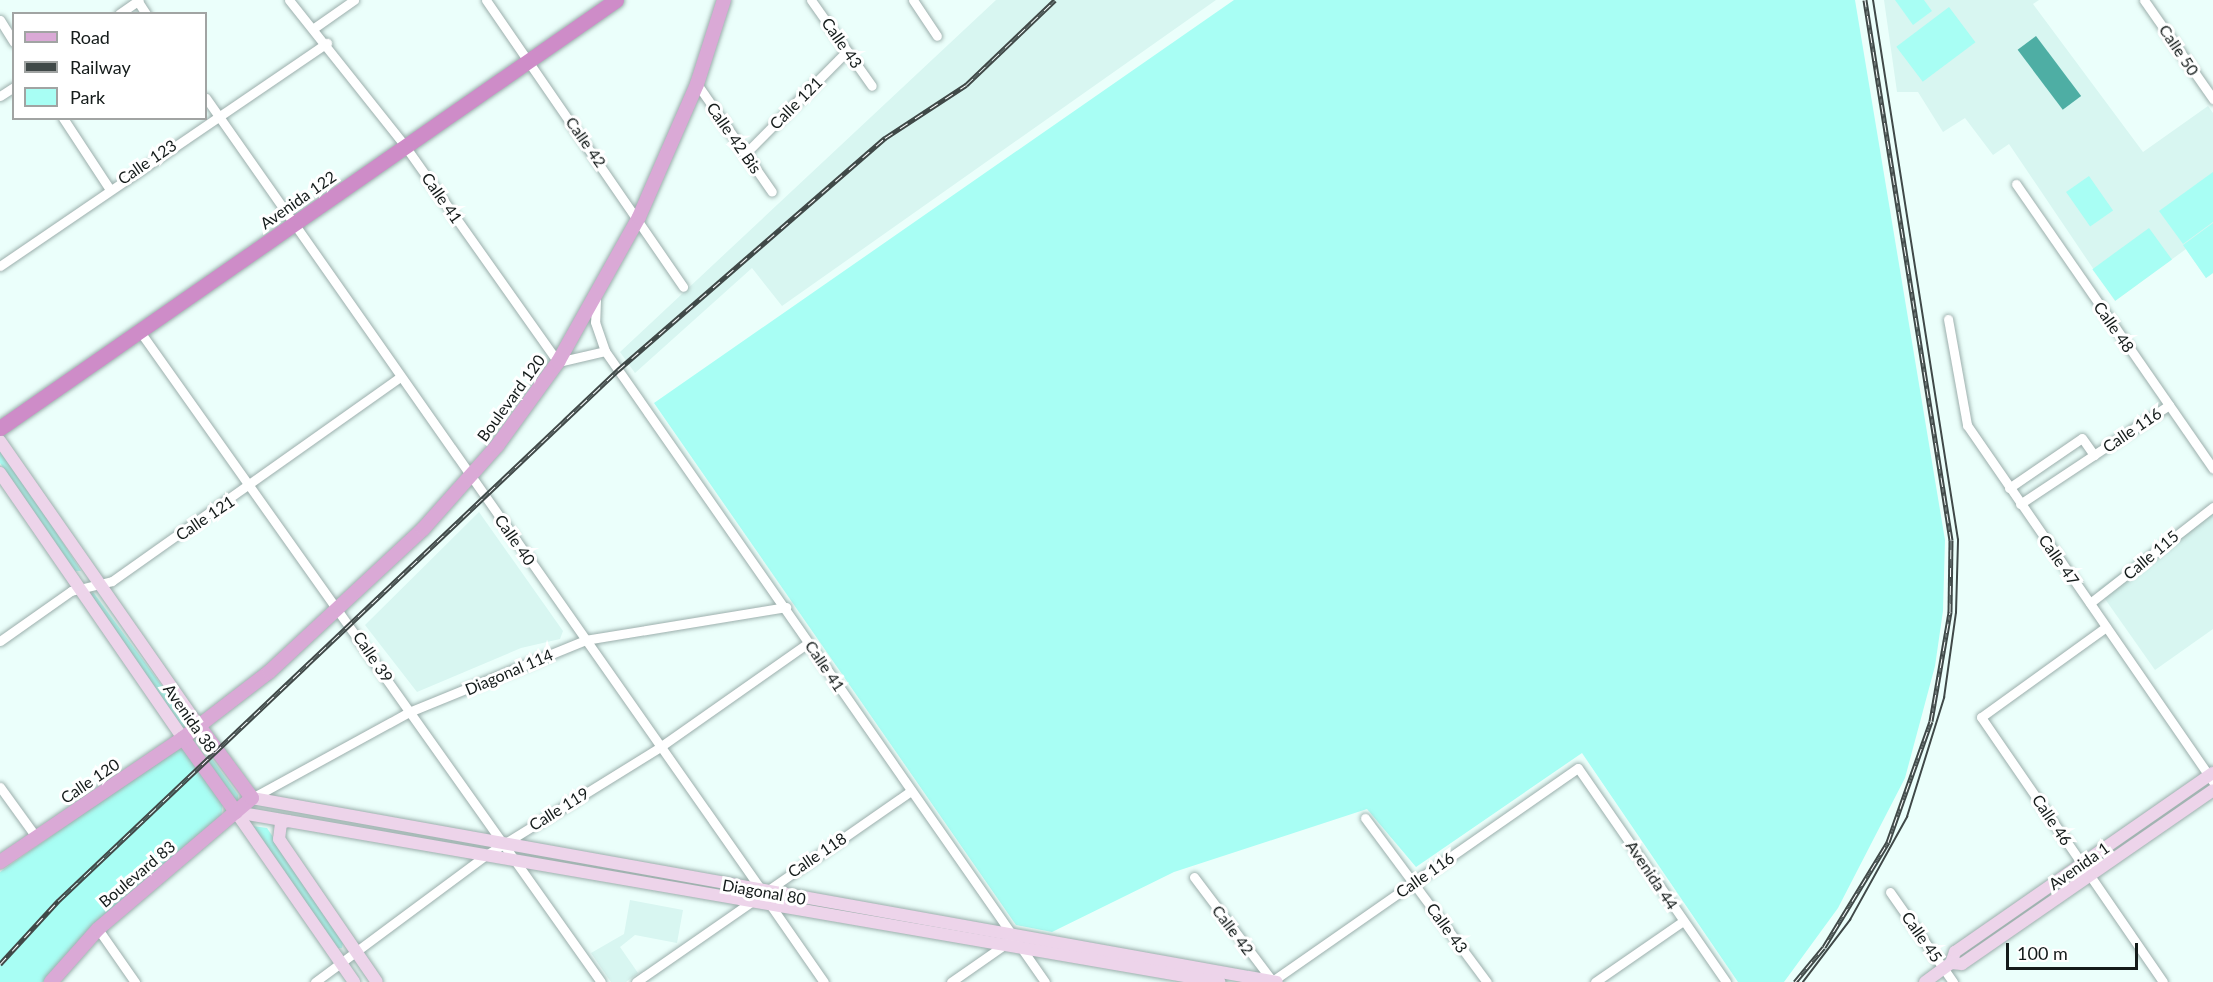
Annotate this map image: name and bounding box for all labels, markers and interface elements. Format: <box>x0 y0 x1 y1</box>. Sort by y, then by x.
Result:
legend <box>12 12 207 120</box>
street label: Calle 43 <box>818 14 866 72</box>
street label: Calle 50 <box>2155 21 2203 79</box>
text: Road <box>70 26 110 48</box>
text: Railway <box>70 56 131 78</box>
street label: Calle 121 <box>766 73 826 133</box>
text: Park <box>70 86 105 108</box>
street label: Calle 42 Bis <box>703 99 765 177</box>
street label: Calle 42 <box>562 113 610 171</box>
street label: Calle 123 <box>114 135 180 189</box>
street label: Avenida 122 <box>256 167 340 233</box>
street label: Calle 41 <box>418 169 466 227</box>
street label: Calle 48 <box>2090 298 2138 356</box>
street label: Boulevard 120 <box>473 351 549 445</box>
street label: Calle 116 <box>2099 403 2165 457</box>
street label: Calle 121 <box>172 491 238 545</box>
street label: Calle 40 <box>491 511 539 569</box>
street label: Calle 115 <box>2119 526 2183 584</box>
street label: Calle 47 <box>2035 531 2083 589</box>
street label: Calle 39 <box>349 628 397 686</box>
street label: Calle 41 <box>801 637 849 695</box>
street label: Diagonal 114 <box>462 645 556 699</box>
street label: Avenida 38 <box>159 680 221 756</box>
street label: Calle 120 <box>57 754 123 808</box>
street label: Calle 119 <box>526 783 592 835</box>
street label: Calle 46 <box>2028 791 2076 849</box>
street label: Calle 118 <box>784 828 850 882</box>
street label: Boulevard 83 <box>95 837 179 911</box>
street label: Avenida 44 <box>1622 837 1682 913</box>
street label: Avenida 1 <box>2045 838 2113 894</box>
street label: Calle 116 <box>1392 848 1458 902</box>
street label: Diagonal 80 <box>721 875 807 909</box>
street label: Calle 43 <box>1422 899 1472 957</box>
street label: Calle 42 <box>1208 901 1258 959</box>
street label: Calle 45 <box>1898 908 1946 966</box>
scale bar <box>2009 931 2141 969</box>
text: 100 m <box>2017 942 2068 964</box>

